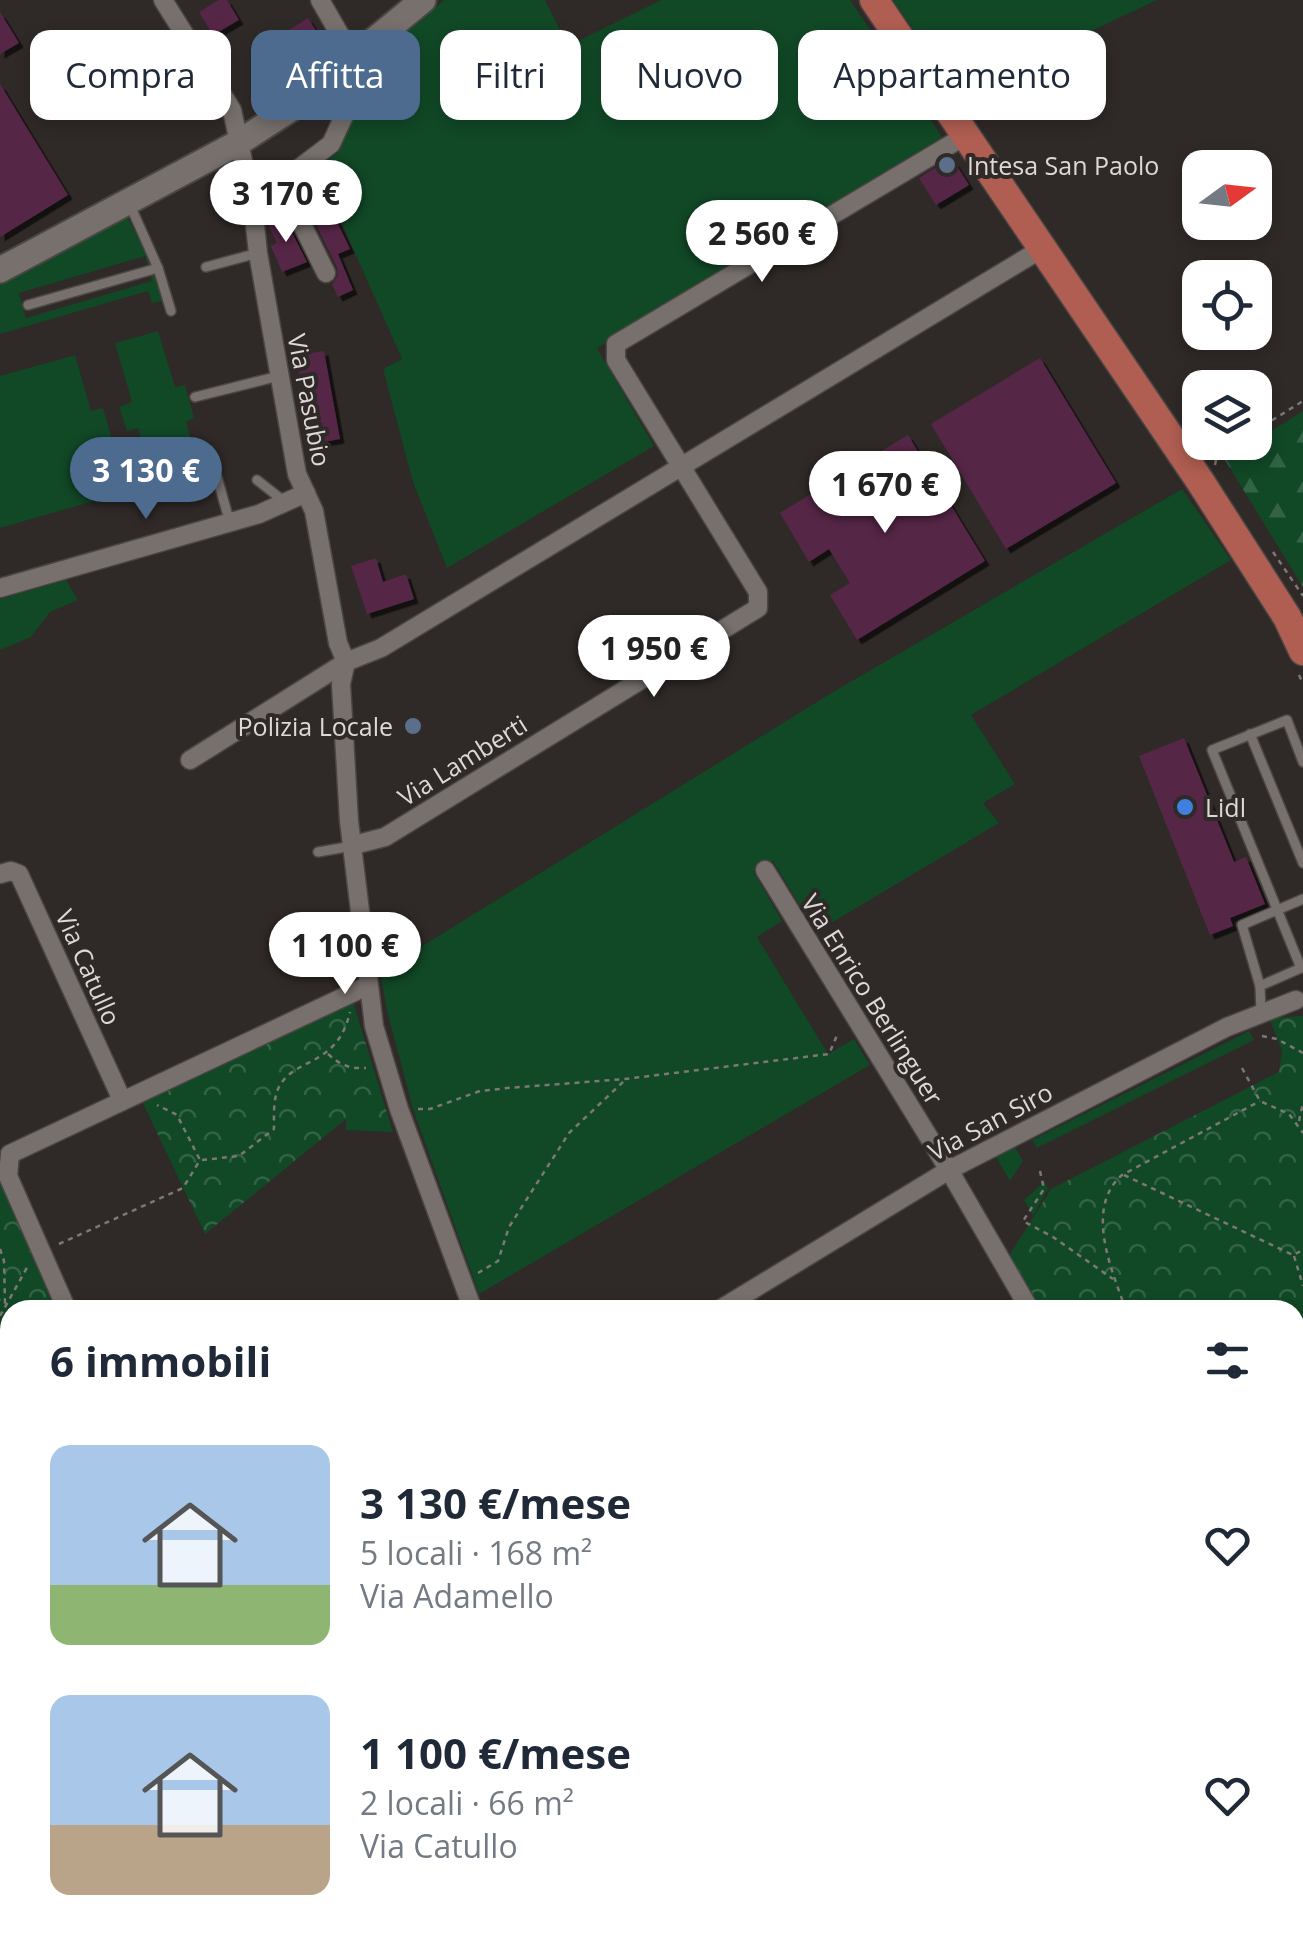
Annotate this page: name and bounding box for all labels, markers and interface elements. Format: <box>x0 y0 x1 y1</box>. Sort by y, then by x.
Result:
chip: Compra <box>30 30 231 120</box>
chip: Affitta <box>251 30 420 120</box>
chip: Filtri <box>440 30 581 120</box>
chip: Nuovo <box>601 30 778 120</box>
chip: Appartamento <box>798 30 1106 120</box>
place label: Intesa San Paolo <box>967 148 1159 182</box>
north arrow <box>1182 150 1272 240</box>
map controls <box>1182 150 1272 460</box>
marker: Intesa San Paolo <box>936 154 958 176</box>
pin: 3 170 € <box>194 160 378 245</box>
text: 3 170 € <box>232 171 340 214</box>
pin: 2 560 € <box>670 200 854 285</box>
text: 2 560 € <box>708 211 816 254</box>
button: locate <box>1182 260 1272 350</box>
street label: Via Pasubio <box>280 331 340 469</box>
button: layers <box>1182 370 1272 460</box>
pin: 3 130 € <box>54 437 238 522</box>
text: 3 130 € <box>92 448 200 491</box>
pin: 1 670 € <box>793 451 977 536</box>
text: 1 670 € <box>831 462 939 505</box>
pin: 1 950 € <box>562 615 746 700</box>
text: 1 950 € <box>600 626 708 669</box>
street label: Via Lamberti <box>391 707 533 813</box>
place label: Polizia Locale <box>238 709 393 743</box>
marker: Polizia Locale <box>402 715 424 737</box>
place label: Lidl <box>1205 790 1246 824</box>
marker: Lidl <box>1174 796 1196 818</box>
street label: Via Enrico Berlinguer <box>794 887 952 1111</box>
street label: Via Catullo <box>48 904 130 1030</box>
pin: 1 100 € <box>253 912 437 997</box>
text: 1 100 € <box>291 923 399 966</box>
street label: Via San Siro <box>922 1074 1058 1168</box>
text: 6 immobili <box>50 1332 271 1389</box>
icon: filters <box>1200 1333 1255 1388</box>
text: 3 130 €/mese <box>360 1474 631 1531</box>
icon: home <box>130 1485 250 1605</box>
icon: heart <box>1200 1518 1255 1573</box>
text: 5 locali · 168 m² <box>360 1531 592 1574</box>
text: Via Adamello <box>360 1574 554 1617</box>
text: 1 100 €/mese <box>360 1724 631 1781</box>
icon: home <box>130 1735 250 1855</box>
icon: heart <box>1200 1768 1255 1823</box>
text: 2 locali · 66 m² <box>360 1781 574 1824</box>
text: Via Catullo <box>360 1824 518 1867</box>

